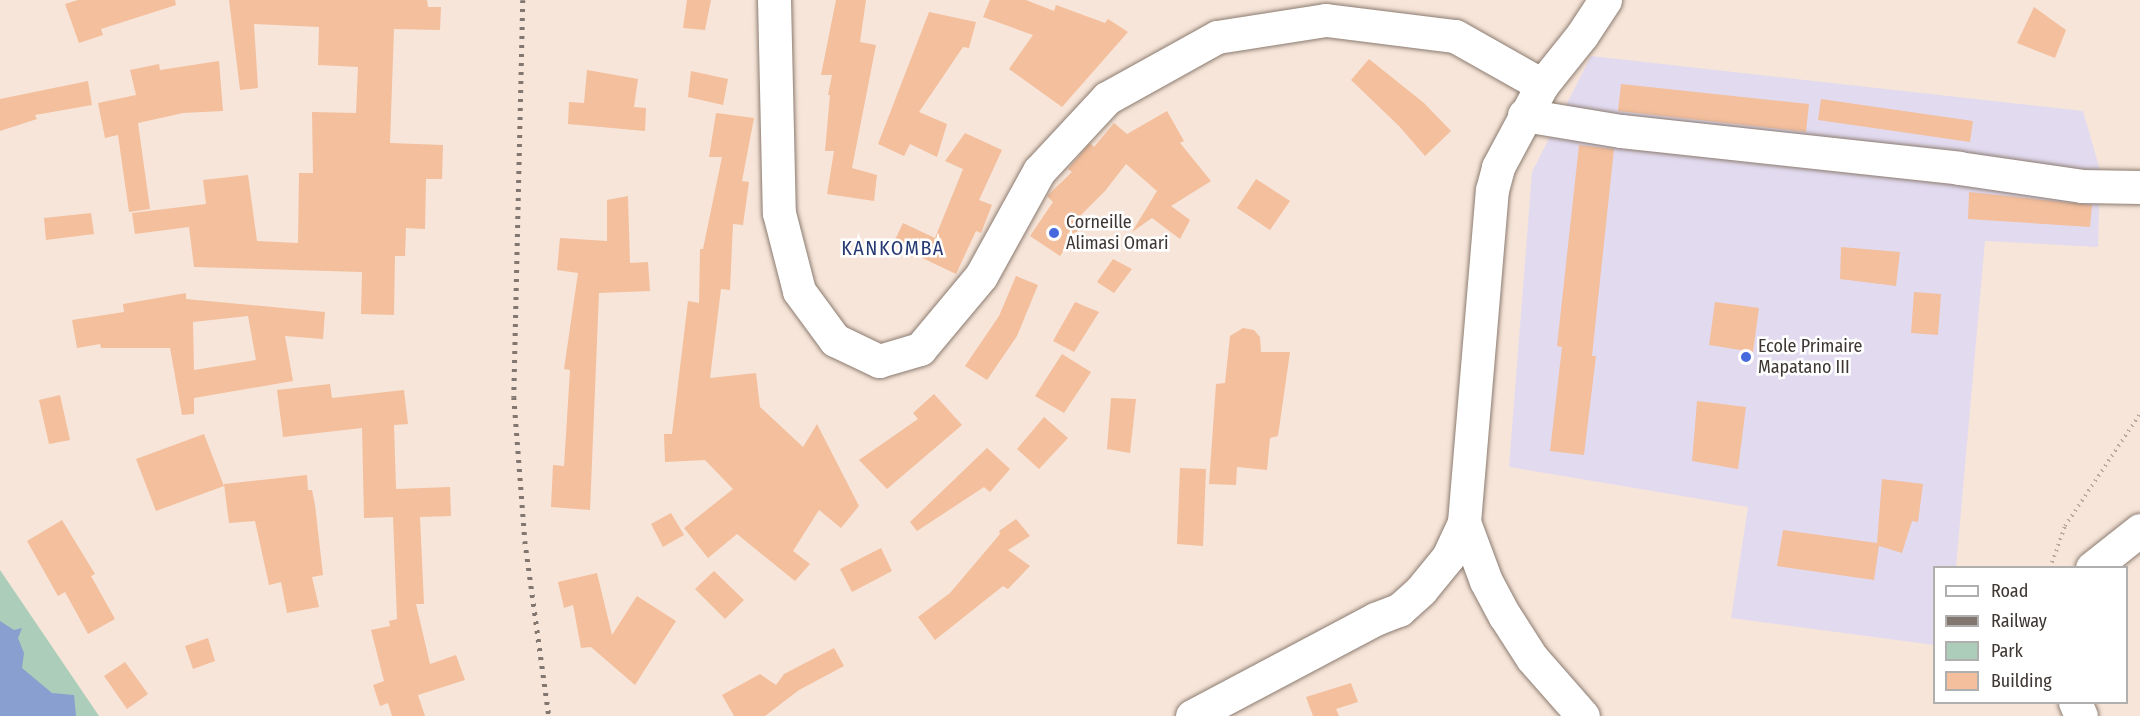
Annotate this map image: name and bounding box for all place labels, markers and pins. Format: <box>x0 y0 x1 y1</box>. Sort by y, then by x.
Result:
place label: Corneille Alimasi Omari <box>1066 212 1169 254</box>
marker: Corneille Alimasi Omari <box>1047 226 1061 240</box>
place label: Ecole Primaire Mapatano III <box>1758 336 1862 378</box>
marker: Ecole Primaire Mapatano III <box>1739 350 1753 364</box>

